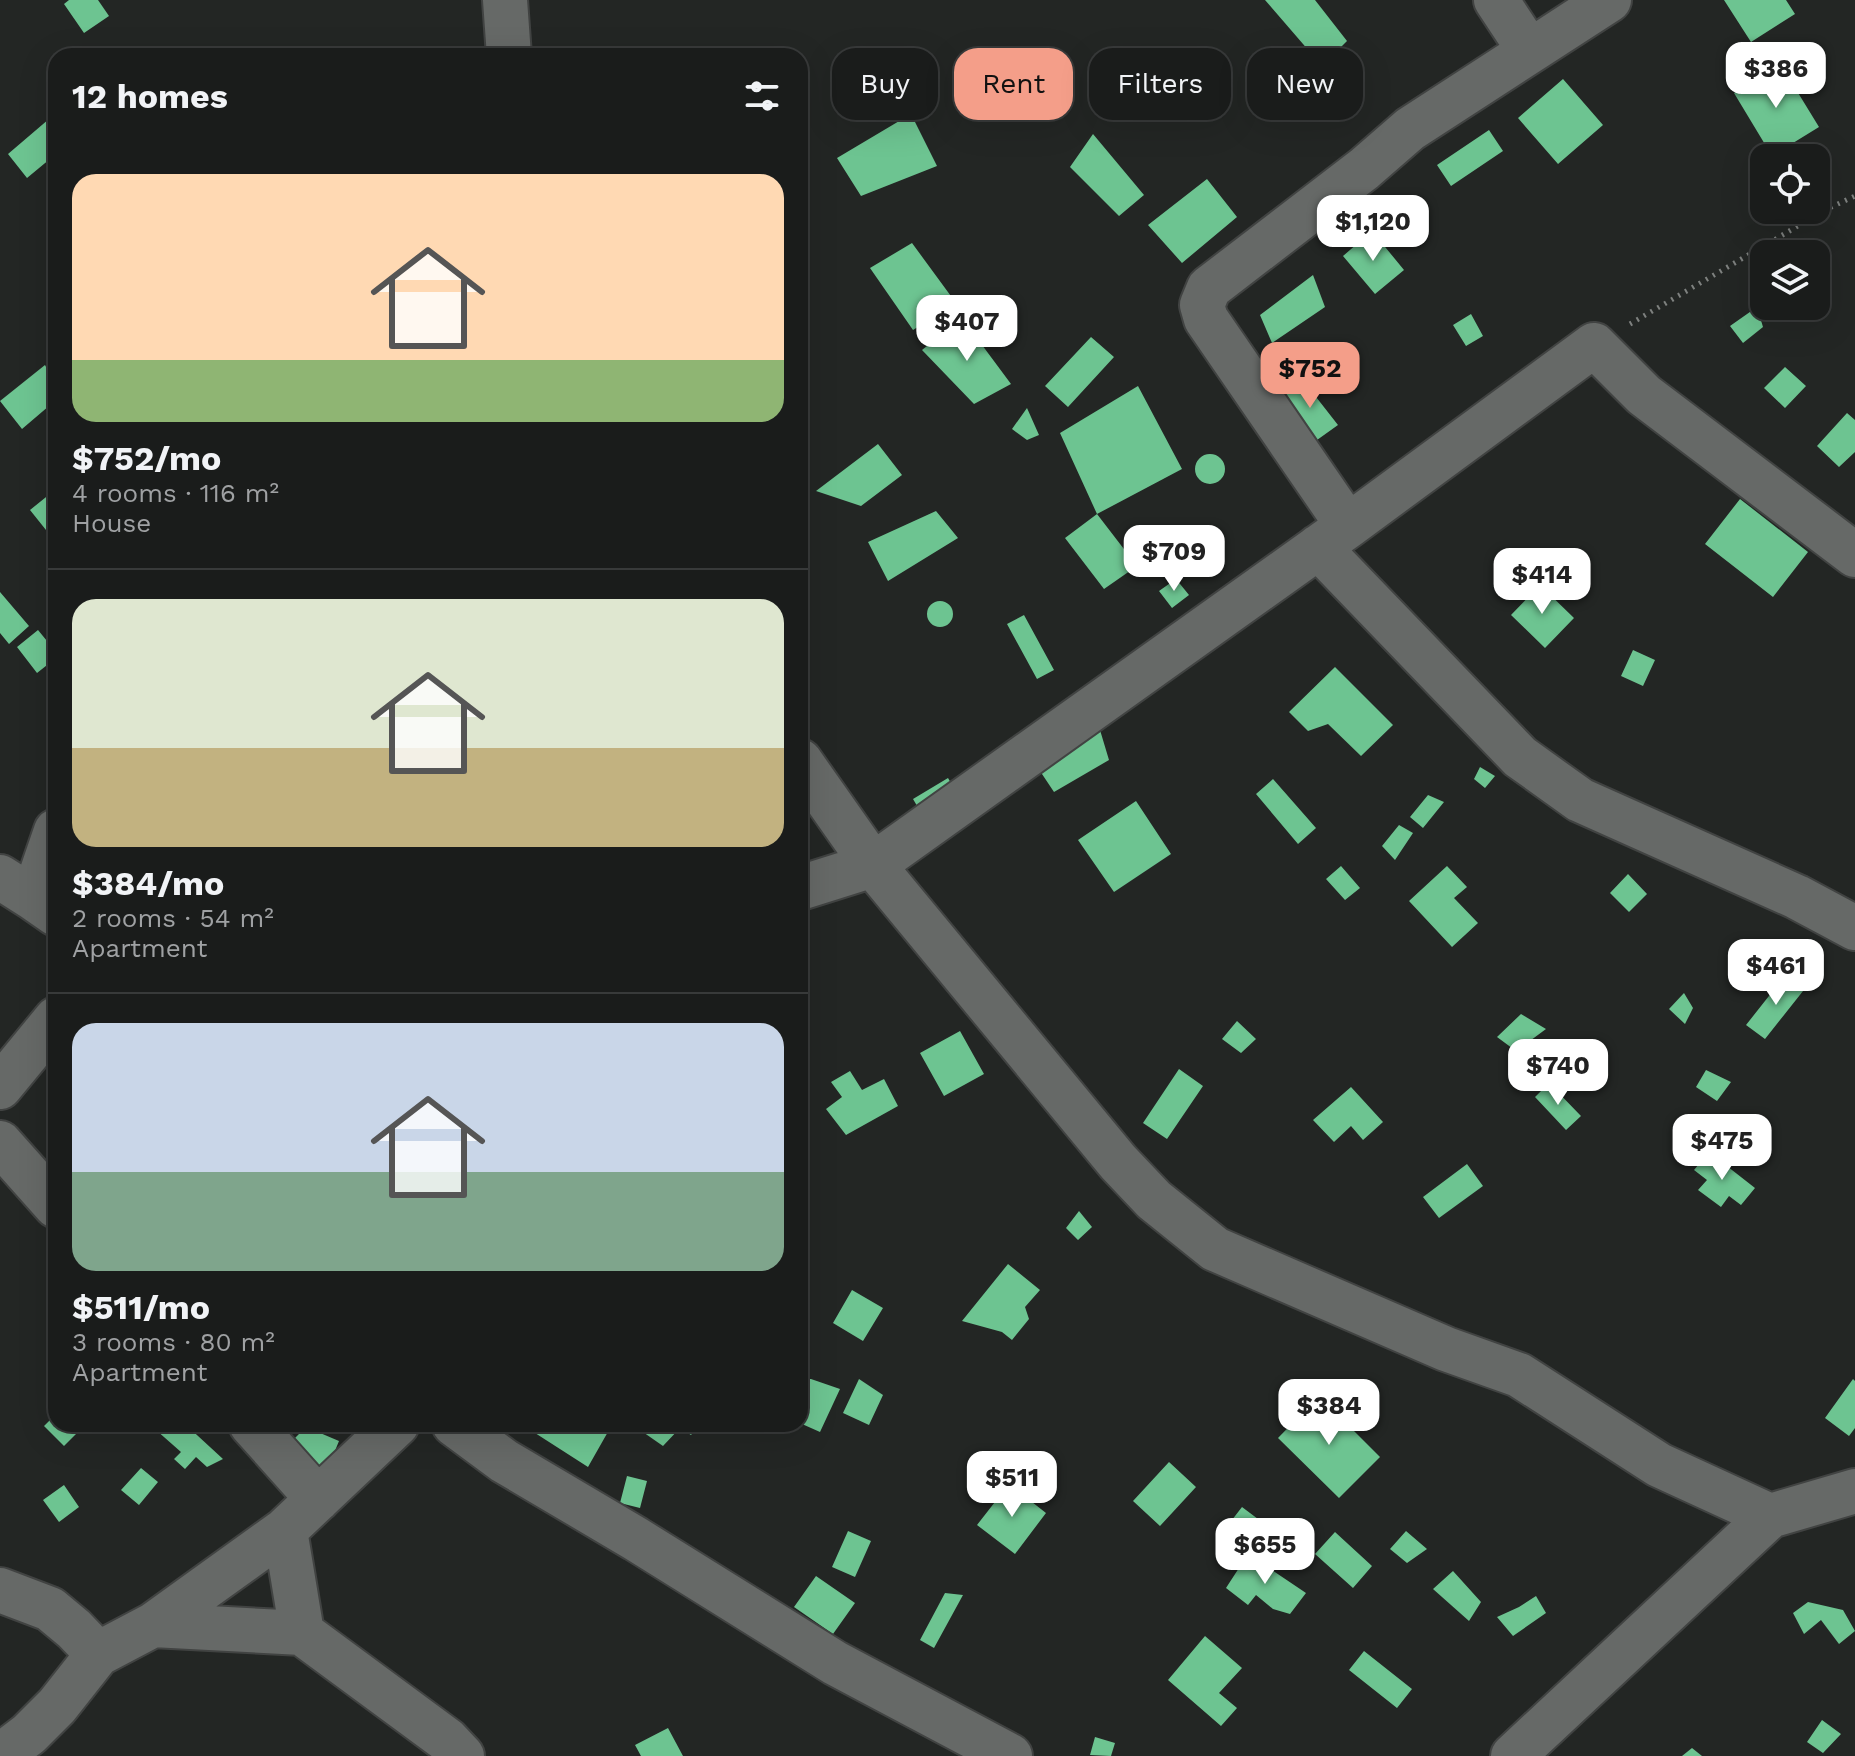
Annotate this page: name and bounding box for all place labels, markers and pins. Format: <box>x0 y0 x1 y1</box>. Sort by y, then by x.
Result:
pin: $386 <box>1729 42 1823 110</box>
pin: $1,120 <box>1308 195 1438 263</box>
pin: $407 <box>920 295 1014 363</box>
pin: $752 <box>1263 342 1357 410</box>
pin: $709 <box>1127 525 1221 593</box>
pin: $414 <box>1495 548 1589 616</box>
pin: $461 <box>1729 939 1823 1007</box>
pin: $740 <box>1511 1039 1605 1107</box>
pin: $475 <box>1675 1114 1769 1182</box>
pin: $384 <box>1282 1379 1376 1447</box>
pin: $511 <box>965 1451 1059 1519</box>
pin: $655 <box>1218 1518 1312 1586</box>

